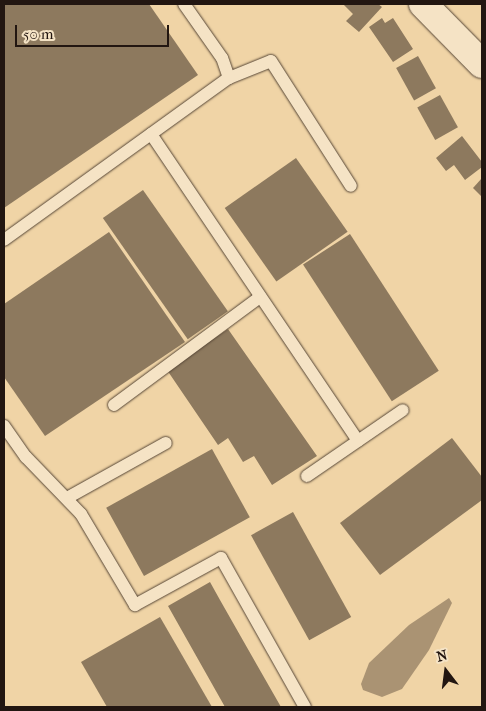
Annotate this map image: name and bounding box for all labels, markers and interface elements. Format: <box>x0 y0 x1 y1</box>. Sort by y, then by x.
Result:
scale bar <box>18 15 171 47</box>
text: 50 m <box>23 25 53 43</box>
north arrow <box>421 646 471 696</box>
text: N <box>435 646 449 666</box>

